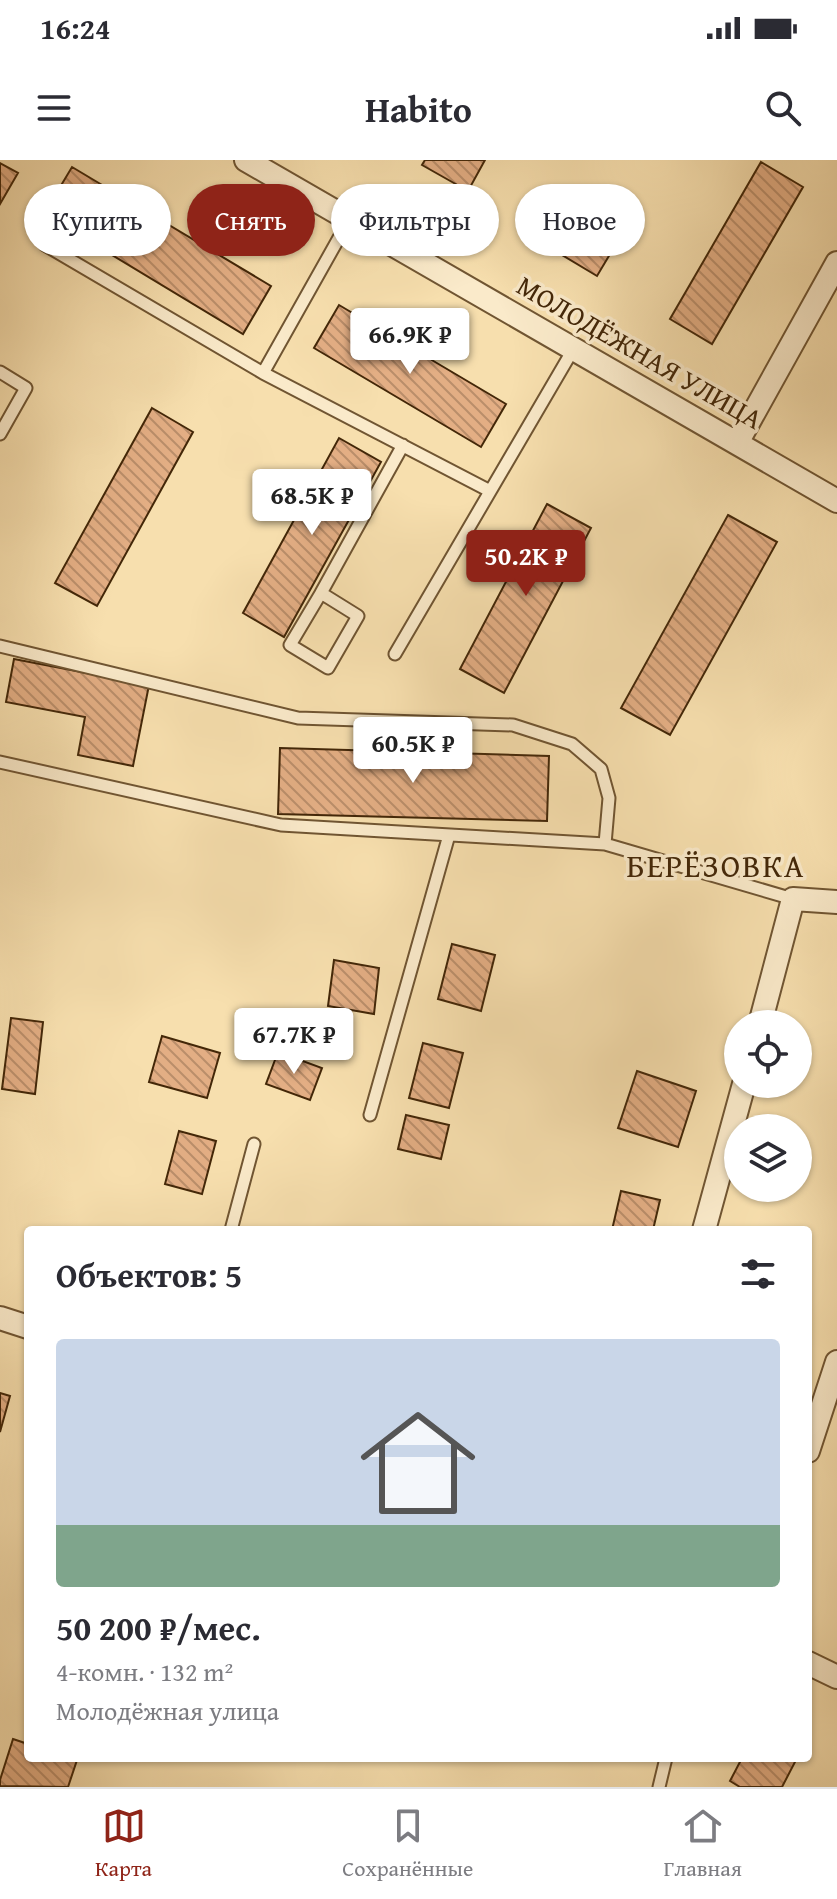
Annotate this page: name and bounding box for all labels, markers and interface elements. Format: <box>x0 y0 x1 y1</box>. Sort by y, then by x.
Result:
text: 16:24 <box>40 6 111 50</box>
text: Habito <box>365 82 472 135</box>
icon: menu <box>32 86 76 130</box>
icon: search <box>761 86 805 130</box>
chip: Купить <box>24 184 171 256</box>
chip: Снять <box>187 184 315 256</box>
chip: Фильтры <box>331 184 499 256</box>
chip: Новое <box>515 184 645 256</box>
street label: МОЛОДЁЖНАЯ УЛИЦА <box>510 264 771 439</box>
pin: 66.9K ₽ <box>336 308 484 376</box>
text: 66.9K ₽ <box>368 314 452 353</box>
pin: 68.5K ₽ <box>238 469 386 537</box>
text: 68.5K ₽ <box>270 475 354 514</box>
pin: 50.2K ₽ <box>452 530 600 598</box>
text: 50.2K ₽ <box>484 536 568 575</box>
pin: 60.5K ₽ <box>339 717 487 785</box>
text: 60.5K ₽ <box>371 723 455 762</box>
district label: БЕРЁЗОВКА <box>627 842 805 889</box>
pin: 67.7K ₽ <box>220 1008 368 1076</box>
map controls <box>724 1010 812 1202</box>
button: locate <box>724 1010 812 1098</box>
text: 67.7K ₽ <box>252 1014 336 1053</box>
button: layers <box>724 1114 812 1202</box>
text: Объектов: 5 <box>56 1250 242 1299</box>
icon: filters <box>736 1252 780 1296</box>
icon: home <box>346 1391 490 1535</box>
text: 50 200 ₽/мес. <box>56 1603 261 1652</box>
text: 4-комн. · 132 m² <box>56 1652 233 1691</box>
text: Молодёжная улица <box>56 1691 279 1730</box>
tab: Карта <box>95 1804 152 1884</box>
tab: Сохранённые <box>342 1804 473 1884</box>
tab: Главная <box>664 1804 742 1884</box>

